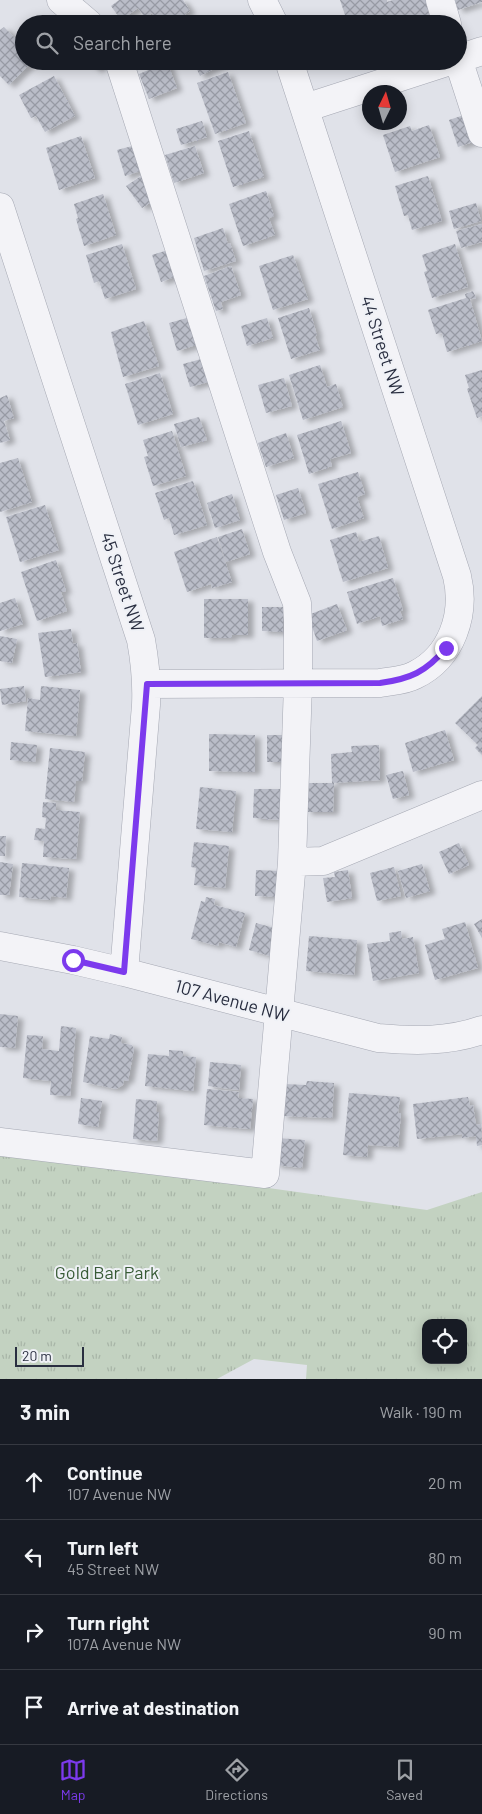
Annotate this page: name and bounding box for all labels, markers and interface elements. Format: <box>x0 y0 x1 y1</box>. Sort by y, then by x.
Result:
search box <box>15 15 467 70</box>
icon: search <box>33 29 61 57</box>
text: Search here <box>73 31 172 54</box>
north arrow <box>362 85 407 130</box>
street label: 44 Street NW <box>356 293 410 399</box>
street label: 45 Street NW <box>97 529 149 634</box>
route end <box>435 637 458 660</box>
route start <box>62 949 85 972</box>
street label: 107 Avenue NW <box>173 974 292 1026</box>
park label: Gold Bar Park <box>55 1261 159 1283</box>
map controls <box>422 1319 467 1364</box>
button: locate <box>422 1319 467 1364</box>
scale bar <box>15 1344 84 1367</box>
text: 20 m <box>22 1347 52 1364</box>
text: 3 min <box>20 1399 70 1424</box>
text: Walk · 190 m <box>380 1402 462 1421</box>
text: Continue <box>67 1461 143 1484</box>
icon: ahead <box>20 1468 48 1496</box>
text: 20 m <box>428 1473 462 1492</box>
text: 107 Avenue NW <box>67 1484 171 1503</box>
text: Turn left <box>67 1536 138 1559</box>
icon: left <box>20 1543 48 1571</box>
text: 80 m <box>428 1548 462 1567</box>
text: 45 Street NW <box>67 1559 159 1578</box>
text: Turn right <box>67 1611 149 1634</box>
icon: right <box>20 1618 48 1646</box>
text: 90 m <box>428 1623 462 1642</box>
text: 107A Avenue NW <box>67 1634 181 1653</box>
icon: arrive <box>20 1693 48 1721</box>
text: Arrive at destination <box>67 1696 239 1719</box>
tab: Map <box>59 1756 87 1803</box>
tab: Directions <box>205 1756 268 1803</box>
tab: Saved <box>386 1756 423 1803</box>

